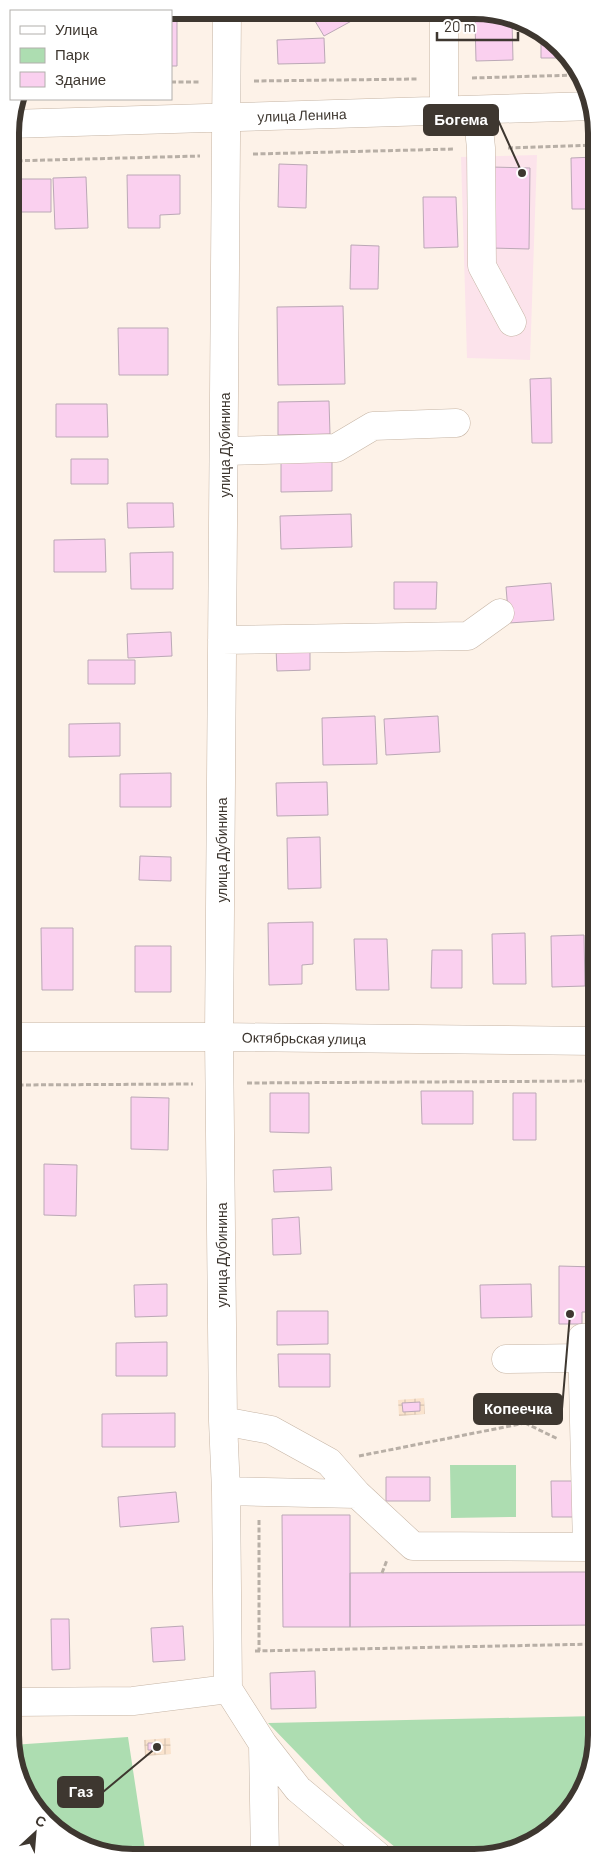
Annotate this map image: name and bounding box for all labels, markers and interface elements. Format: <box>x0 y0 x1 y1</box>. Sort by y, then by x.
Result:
legend <box>10 10 172 100</box>
scale bar <box>437 10 518 42</box>
text: 20 m <box>444 17 476 35</box>
text: Улица <box>55 20 98 38</box>
text: Парк <box>55 45 89 63</box>
text: Здание <box>55 70 106 88</box>
street label: улица Ленина <box>257 105 347 125</box>
callout: Богема <box>424 105 498 135</box>
text: Богема <box>434 110 488 128</box>
street label: улица Дубинина <box>216 392 233 498</box>
street label: улица Дубинина <box>213 797 230 903</box>
street label: Октябрьская улица <box>242 1028 367 1048</box>
street label: улица Дубинина <box>213 1202 230 1308</box>
callout: Копеечка <box>474 1394 562 1424</box>
text: Копеечка <box>484 1399 553 1417</box>
callout: Газ <box>58 1777 103 1807</box>
text: Газ <box>69 1782 93 1800</box>
north arrow <box>10 1808 60 1858</box>
text: С <box>33 1811 49 1831</box>

